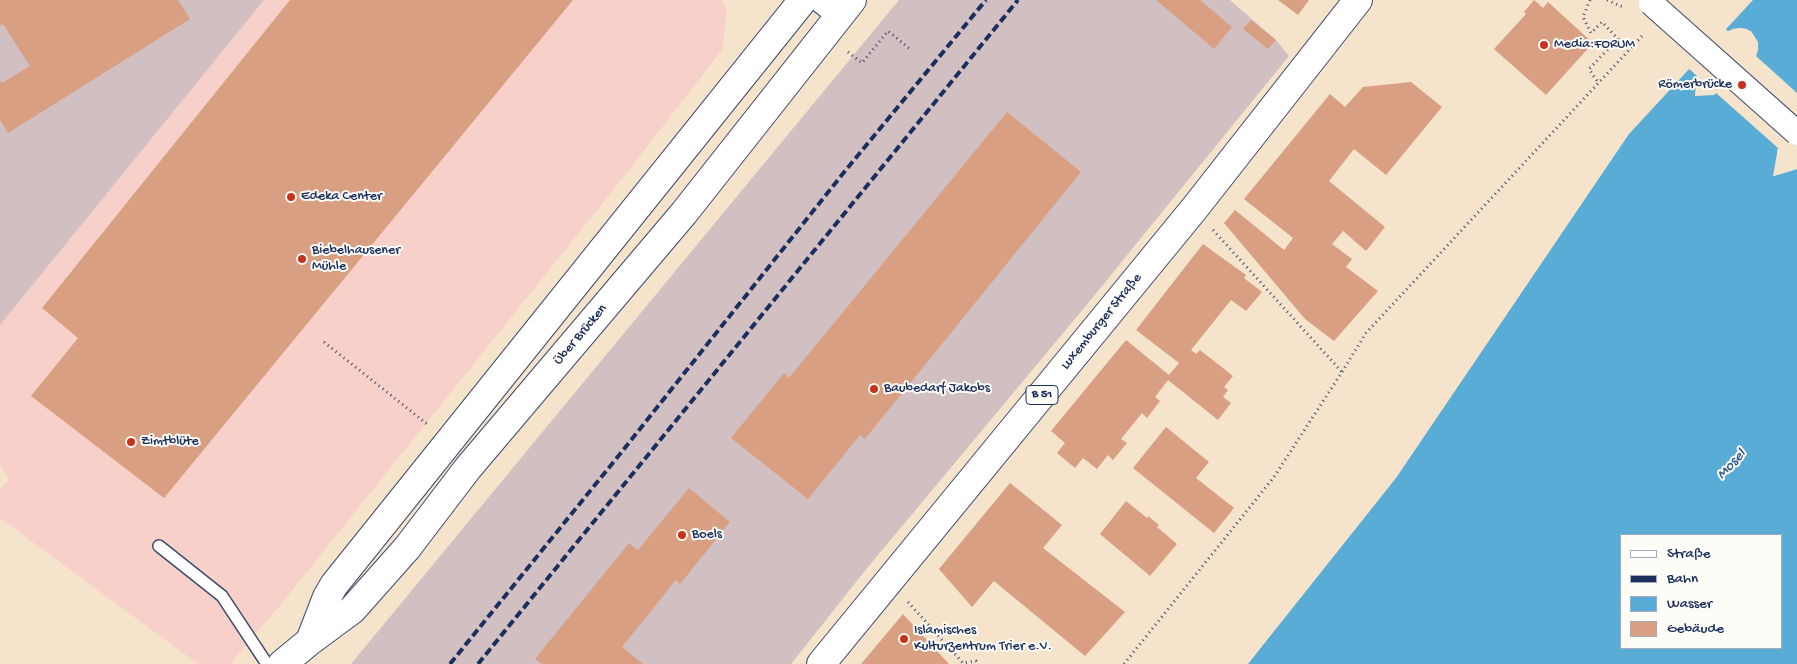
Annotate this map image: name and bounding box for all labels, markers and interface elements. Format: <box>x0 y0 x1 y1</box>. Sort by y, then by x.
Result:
place label: Media:FORUM <box>1554 37 1635 53</box>
marker: Media:FORUM <box>1538 39 1550 51</box>
place label: Römerbrücke <box>1658 77 1732 93</box>
marker: Römerbrücke <box>1736 79 1748 91</box>
place label: Edeka Center <box>301 189 382 205</box>
marker: Edeka Center <box>285 191 297 203</box>
place label: Biebelhausener Mühle <box>312 243 400 276</box>
marker: Biebelhausener Mühle <box>296 253 308 265</box>
street label: Luxemburger Straße <box>1058 270 1146 374</box>
street label: Über Brücken <box>551 301 611 369</box>
place label: Baubedarf Jakobs <box>884 381 990 397</box>
marker: Baubedarf Jakobs <box>868 383 880 395</box>
road number: B 51 <box>1026 386 1058 404</box>
place label: Zimtblüte <box>141 434 199 450</box>
marker: Zimtblüte <box>125 436 137 448</box>
water label: Mosel <box>1714 446 1750 484</box>
place label: Boels <box>692 527 722 543</box>
marker: Boels <box>676 529 688 541</box>
legend <box>1620 534 1782 649</box>
text: Straße <box>1667 545 1711 563</box>
text: Bahn <box>1667 570 1698 588</box>
text: Wasser <box>1667 595 1712 613</box>
text: Gebäude <box>1667 620 1724 638</box>
place label: Islamisches Kulturzentrum Trier e.V. <box>914 623 1052 656</box>
marker: Islamisches Kulturzentrum Trier e.V. <box>898 633 910 645</box>

